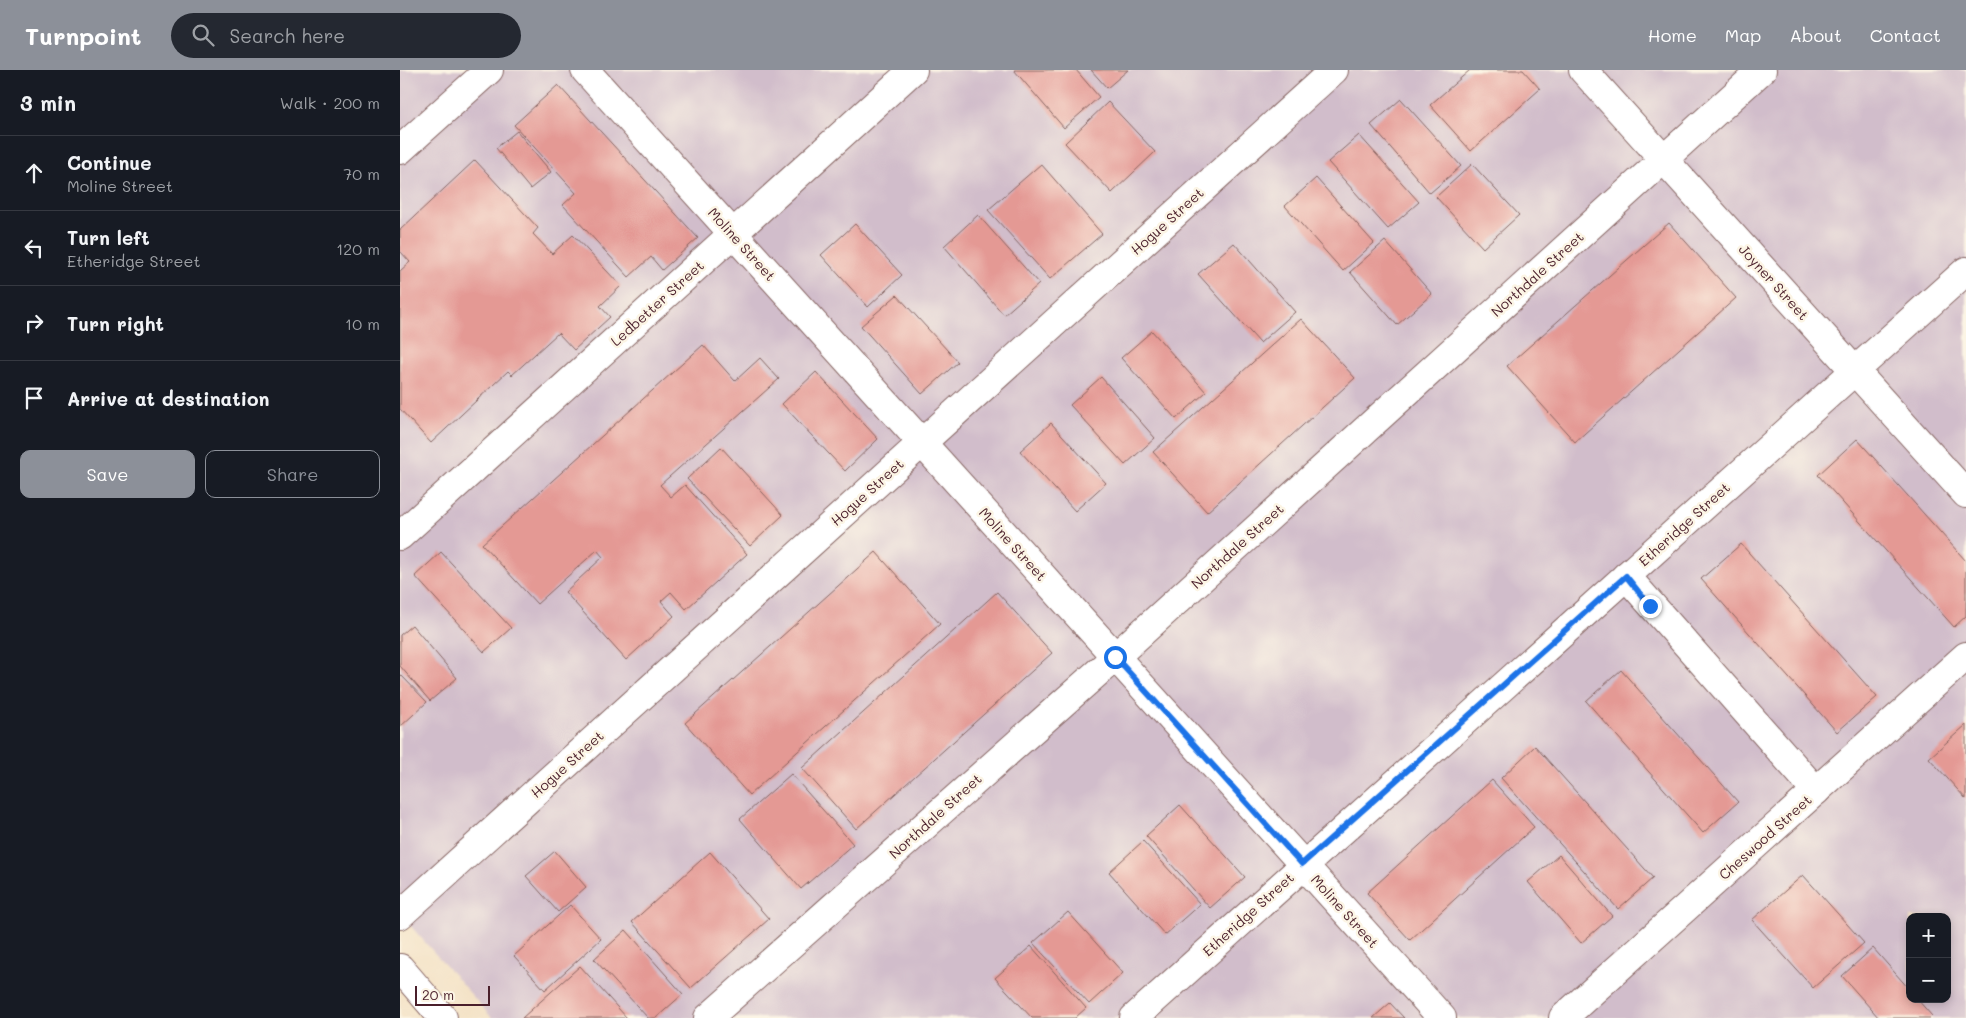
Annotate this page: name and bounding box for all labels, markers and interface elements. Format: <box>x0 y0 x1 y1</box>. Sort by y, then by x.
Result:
search box <box>171 13 521 58</box>
text: Turnpoint <box>25 20 141 51</box>
icon: search <box>189 21 217 49</box>
text: Search here <box>229 23 345 48</box>
text: Home <box>1648 23 1697 47</box>
text: Map <box>1725 23 1761 47</box>
text: About <box>1789 23 1842 47</box>
text: Contact <box>1870 23 1941 47</box>
text: 3 min <box>20 89 76 116</box>
text: Walk · 200 m <box>280 92 380 113</box>
text: Continue <box>67 150 152 175</box>
icon: ahead <box>20 159 48 187</box>
text: 70 m <box>343 163 380 184</box>
text: Moline Street <box>67 175 173 196</box>
street label: Hogue Street <box>1127 183 1207 259</box>
street label: Moline Street <box>704 203 780 285</box>
text: Turn left <box>67 225 150 250</box>
street label: Northdale Street <box>1487 227 1587 321</box>
icon: left <box>20 234 48 262</box>
text: 120 m <box>336 238 380 259</box>
street label: Joyner Street <box>1735 240 1813 324</box>
text: Etheridge Street <box>67 250 200 271</box>
street label: Ledbetter Street <box>606 256 708 350</box>
icon: right <box>20 309 48 337</box>
text: Turn right <box>67 311 164 336</box>
text: 10 m <box>345 313 380 334</box>
icon: arrive <box>20 384 48 412</box>
text: Arrive at destination <box>67 386 270 411</box>
button: Save <box>20 450 195 498</box>
button: Share <box>205 450 380 498</box>
street label: Hogue Street <box>827 454 907 530</box>
street label: Etheridge Street <box>1634 478 1734 570</box>
street label: Northdale Street <box>1187 499 1287 593</box>
street label: Moline Street <box>975 503 1051 585</box>
route end <box>1639 595 1662 618</box>
route start <box>1104 646 1127 669</box>
street label: Hogue Street <box>527 726 607 802</box>
street label: Northdale Street <box>885 769 985 863</box>
street label: Cheswood Street <box>1715 790 1815 884</box>
street label: Etheridge Street <box>1198 868 1298 960</box>
street label: Moline Street <box>1307 870 1383 952</box>
map controls <box>1906 913 1951 1003</box>
button: + <box>1906 913 1951 958</box>
button: − <box>1906 958 1951 1003</box>
scale bar <box>415 983 490 1006</box>
text: 20 m <box>422 985 454 1004</box>

